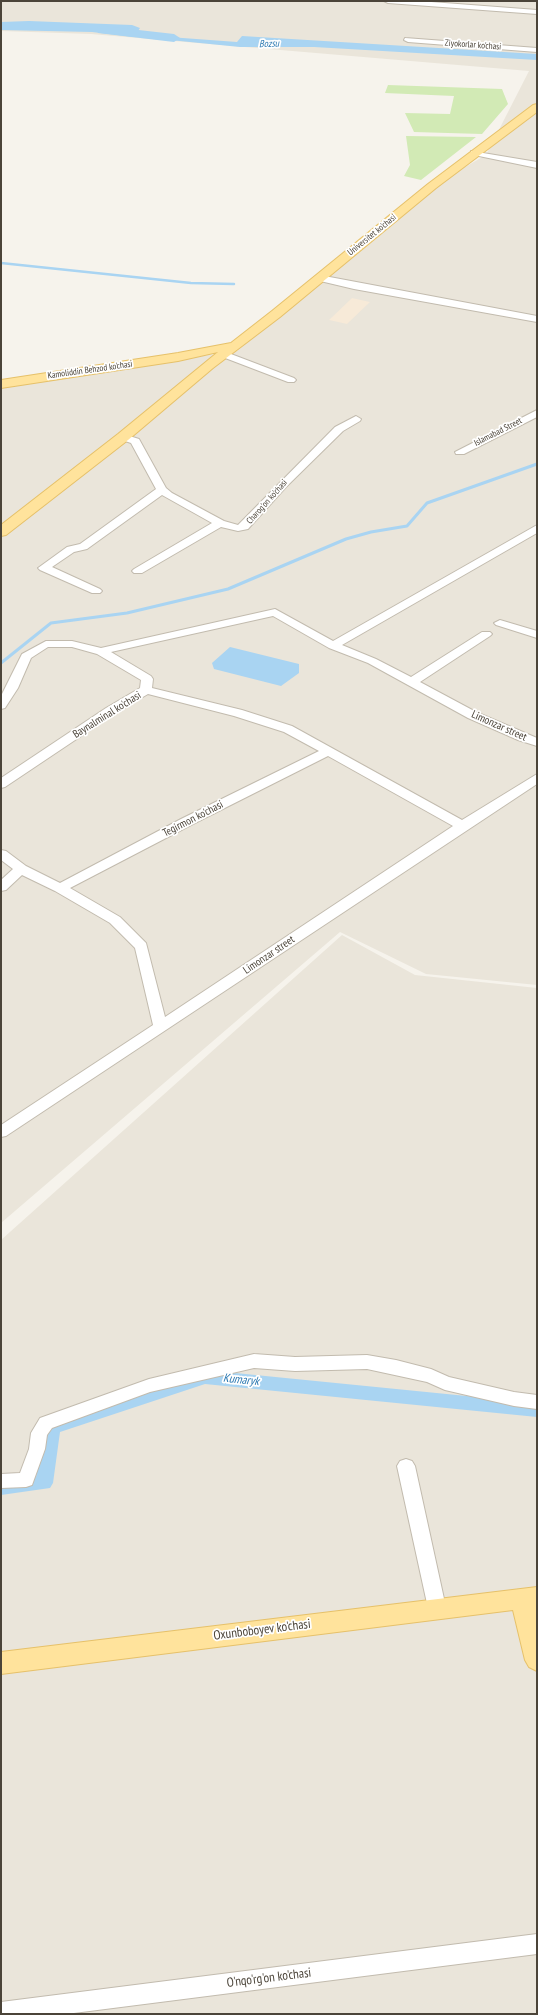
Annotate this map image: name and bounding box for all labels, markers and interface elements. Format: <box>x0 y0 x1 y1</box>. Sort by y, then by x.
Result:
water label: Bozsu <box>259 38 279 50</box>
street label: Ziyokorlar ko'chasi <box>444 38 502 52</box>
street label: Universitet ko'chasi <box>346 212 398 258</box>
street label: Kamoliddin Behzod ko'chasi <box>47 359 133 381</box>
street label: Islamabad Street <box>472 415 524 449</box>
street label: Charog'on ko'chasi <box>244 478 290 526</box>
street label: Baynalminal ko'chasi <box>70 689 144 741</box>
street label: Limonzar street <box>469 708 529 744</box>
street label: Tegirmon ko'chasi <box>161 798 225 840</box>
street label: Limonzar street <box>241 933 297 977</box>
water label: Kumaryk <box>222 1371 260 1389</box>
street label: Oxunboboyev ko'chasi <box>213 1616 311 1644</box>
street label: O'nqo'rg'on ko'chasi <box>226 1965 312 1991</box>

